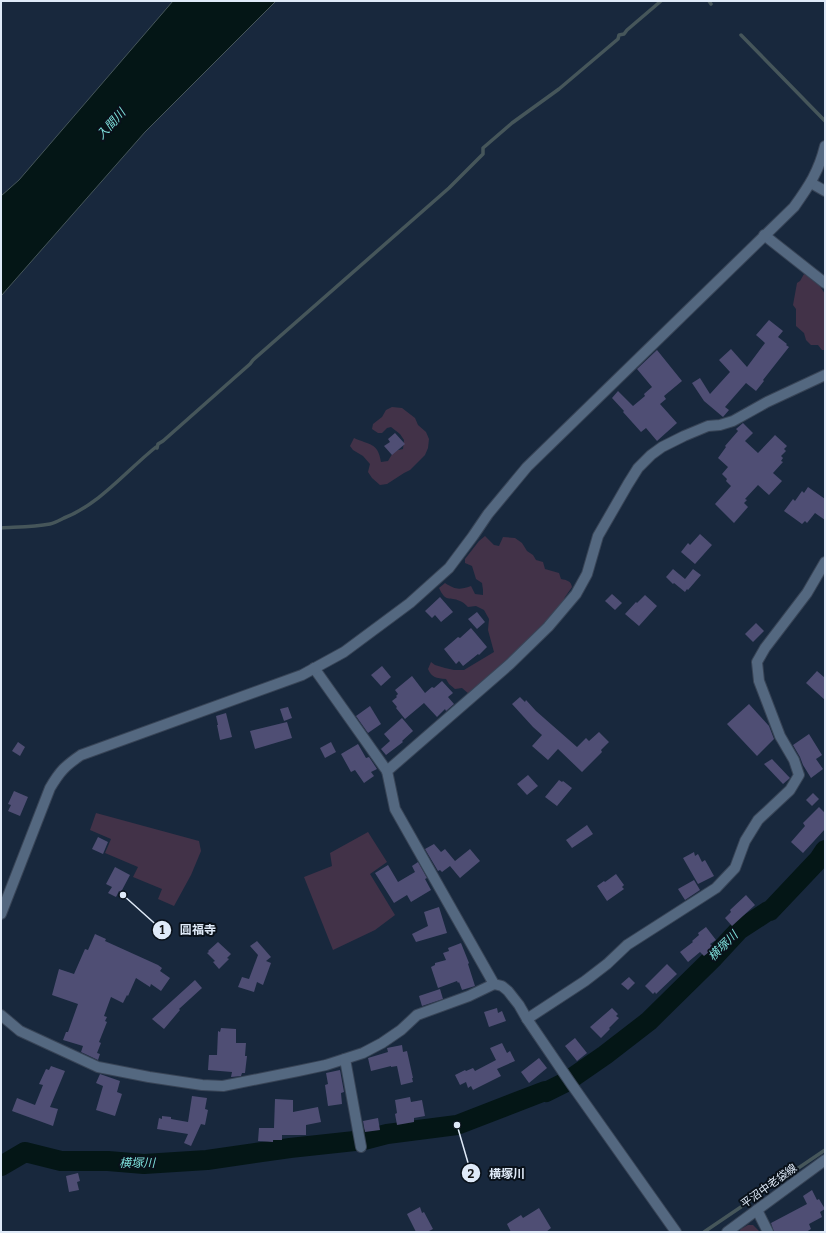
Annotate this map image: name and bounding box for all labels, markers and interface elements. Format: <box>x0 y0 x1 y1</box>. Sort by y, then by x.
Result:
water label: 入間川 <box>94 104 130 142</box>
callout: 圓福寺 <box>152 918 224 942</box>
text: 1 <box>159 923 165 937</box>
text: 圓福寺 <box>180 923 216 937</box>
water label: 横塚川 <box>705 927 742 964</box>
water label: 横塚川 <box>119 1156 157 1170</box>
callout: 横塚川 <box>461 1161 533 1185</box>
street label: 平沼中老袋線 <box>738 1161 800 1211</box>
text: 2 <box>468 1167 475 1181</box>
text: 横塚川 <box>489 1167 525 1181</box>

